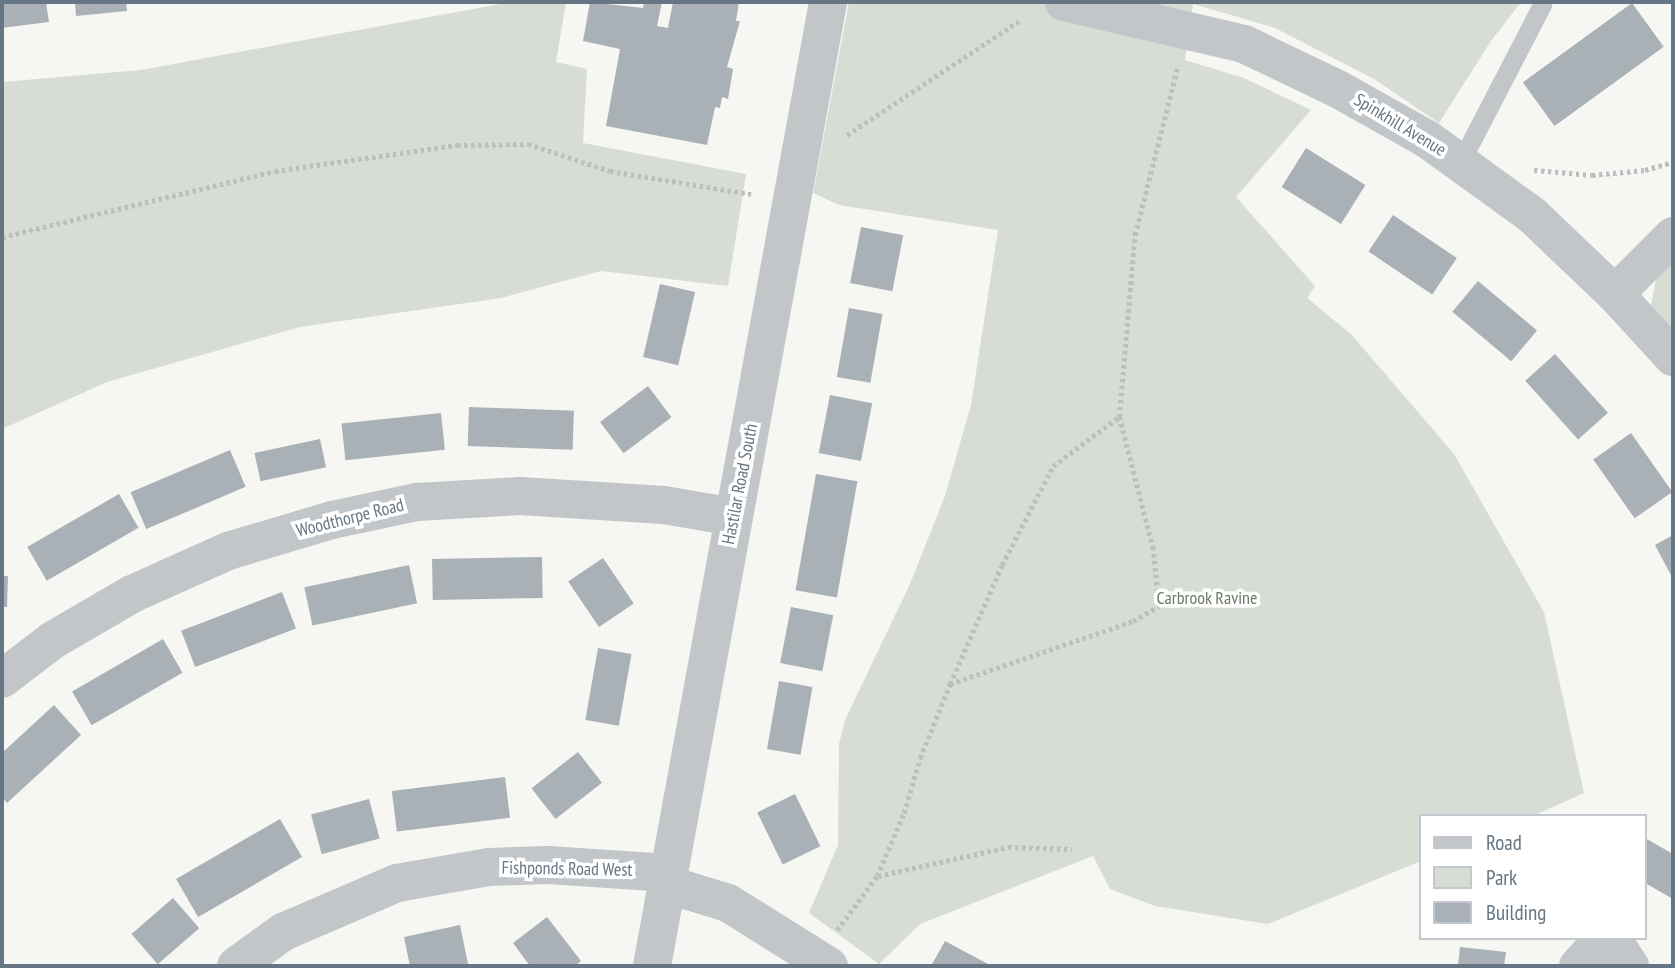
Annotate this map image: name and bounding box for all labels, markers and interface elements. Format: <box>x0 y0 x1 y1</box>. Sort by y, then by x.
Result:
street label: Spinkhill Avenue <box>1350 89 1450 161</box>
street label: Hastilar Road South <box>718 422 762 546</box>
street label: Woodthorpe Road <box>294 494 406 542</box>
park label: Carbrook Ravine <box>1156 587 1258 609</box>
legend <box>1420 814 1647 940</box>
text: Road <box>1486 829 1522 856</box>
street label: Fishponds Road West <box>501 857 633 881</box>
text: Park <box>1486 864 1517 891</box>
text: Building <box>1486 899 1546 926</box>

